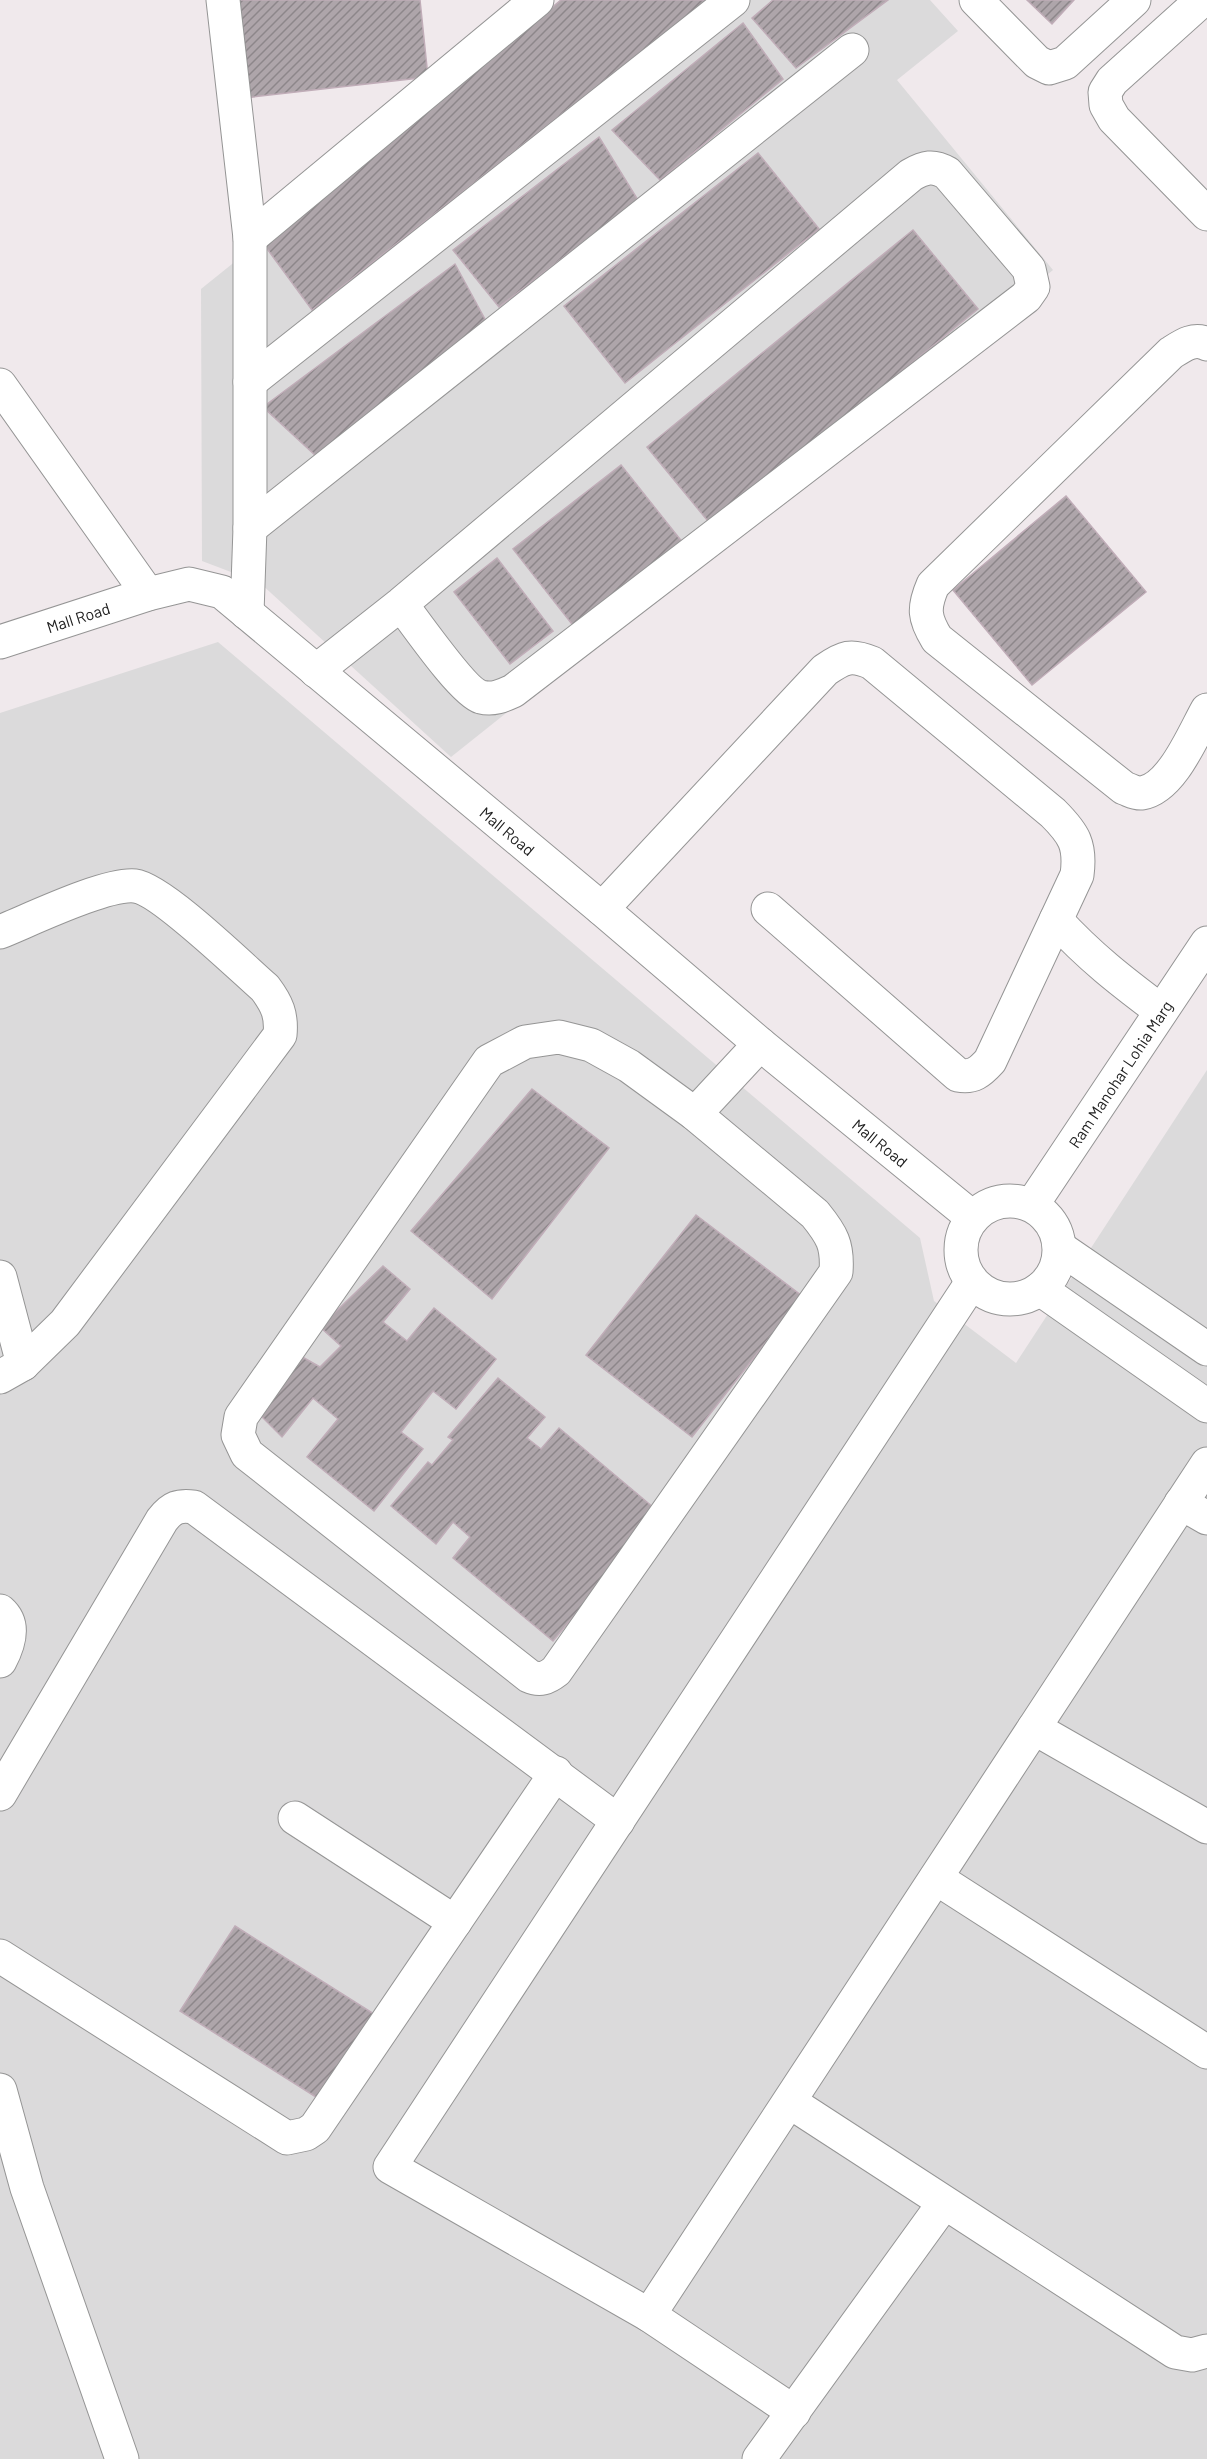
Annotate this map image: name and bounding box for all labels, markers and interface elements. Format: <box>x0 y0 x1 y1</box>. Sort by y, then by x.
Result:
street label: Mall Road <box>44 598 112 636</box>
street label: Mall Road <box>477 802 539 859</box>
street label: Ram Manohar Lohia Marg <box>1064 996 1176 1151</box>
street label: Mall Road <box>849 1114 912 1170</box>

